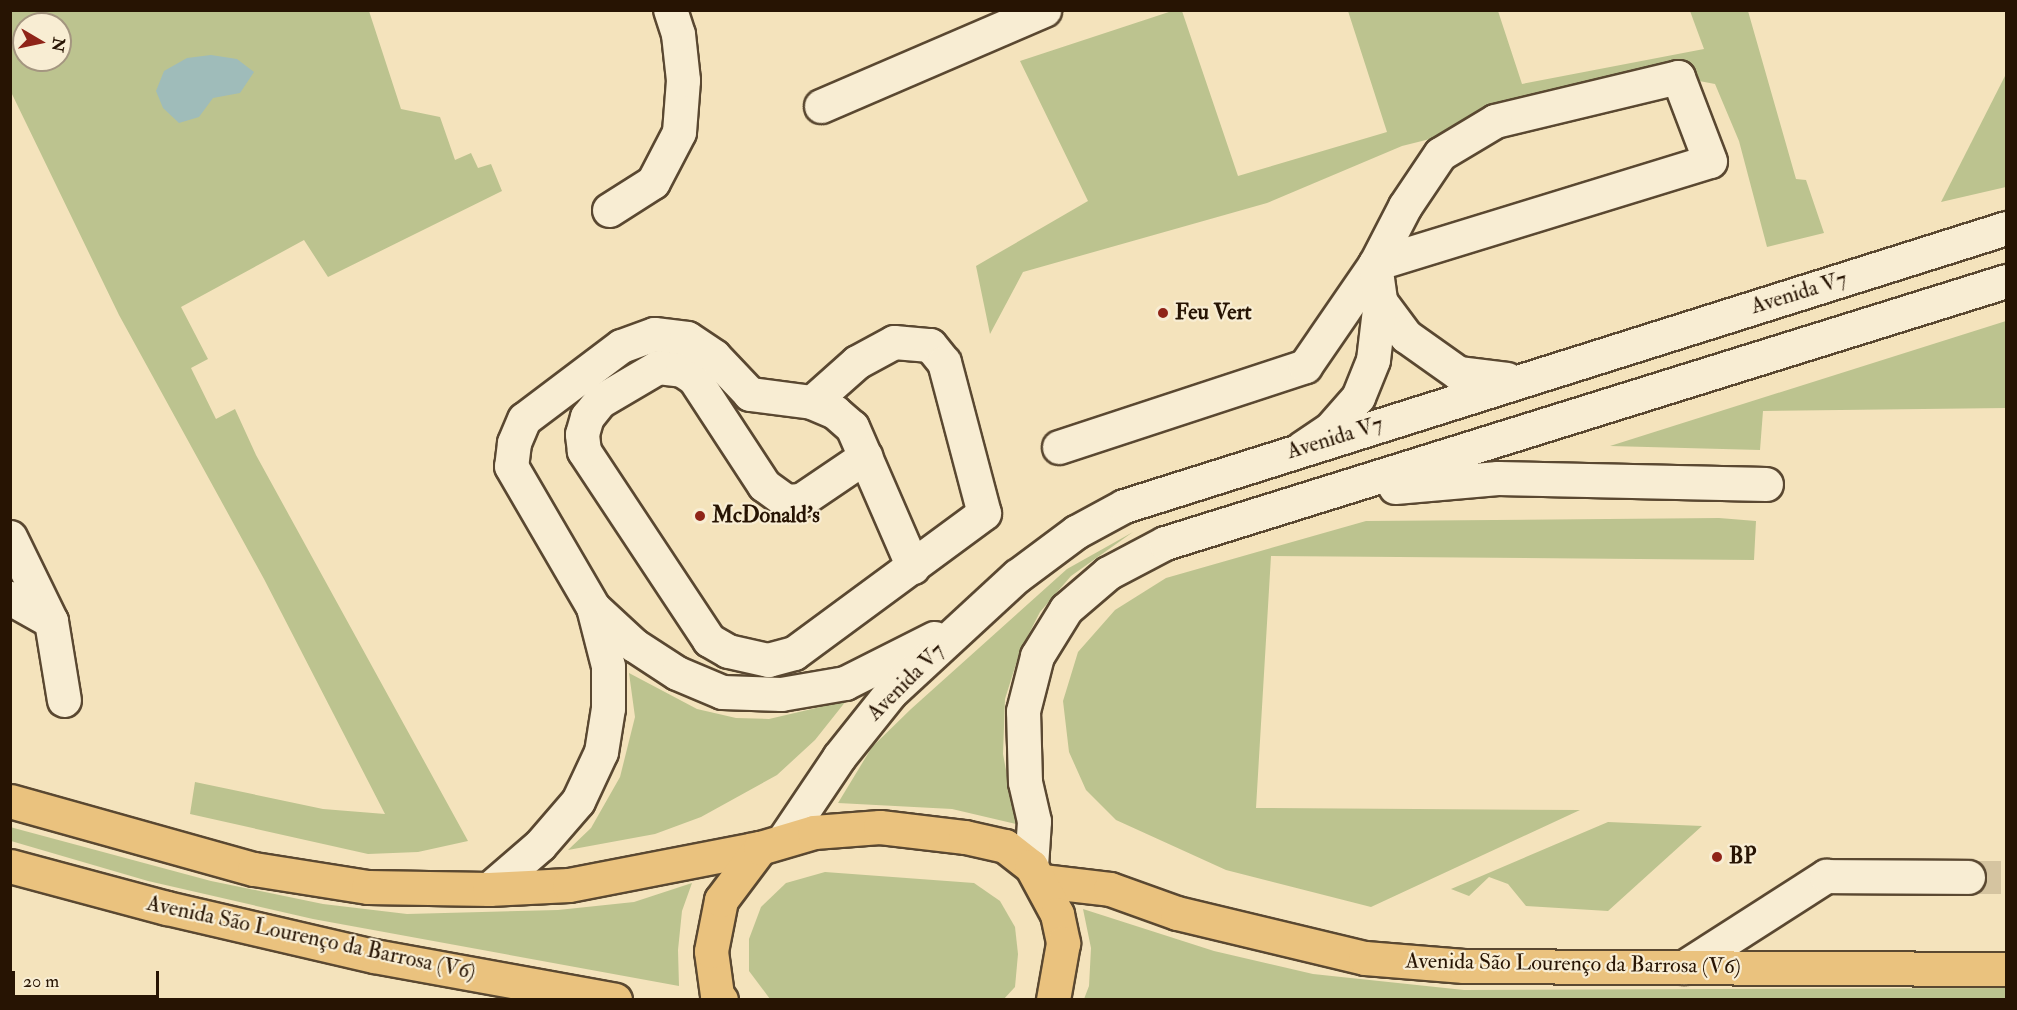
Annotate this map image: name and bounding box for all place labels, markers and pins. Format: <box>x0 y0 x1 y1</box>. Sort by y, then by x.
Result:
place label: Feu Vert <box>1175 300 1252 326</box>
marker: Feu Vert <box>1156 306 1170 320</box>
place label: McDonald's <box>712 503 820 529</box>
marker: McDonald's <box>693 509 707 523</box>
place label: BP <box>1729 844 1756 870</box>
marker: BP <box>1710 850 1724 864</box>

